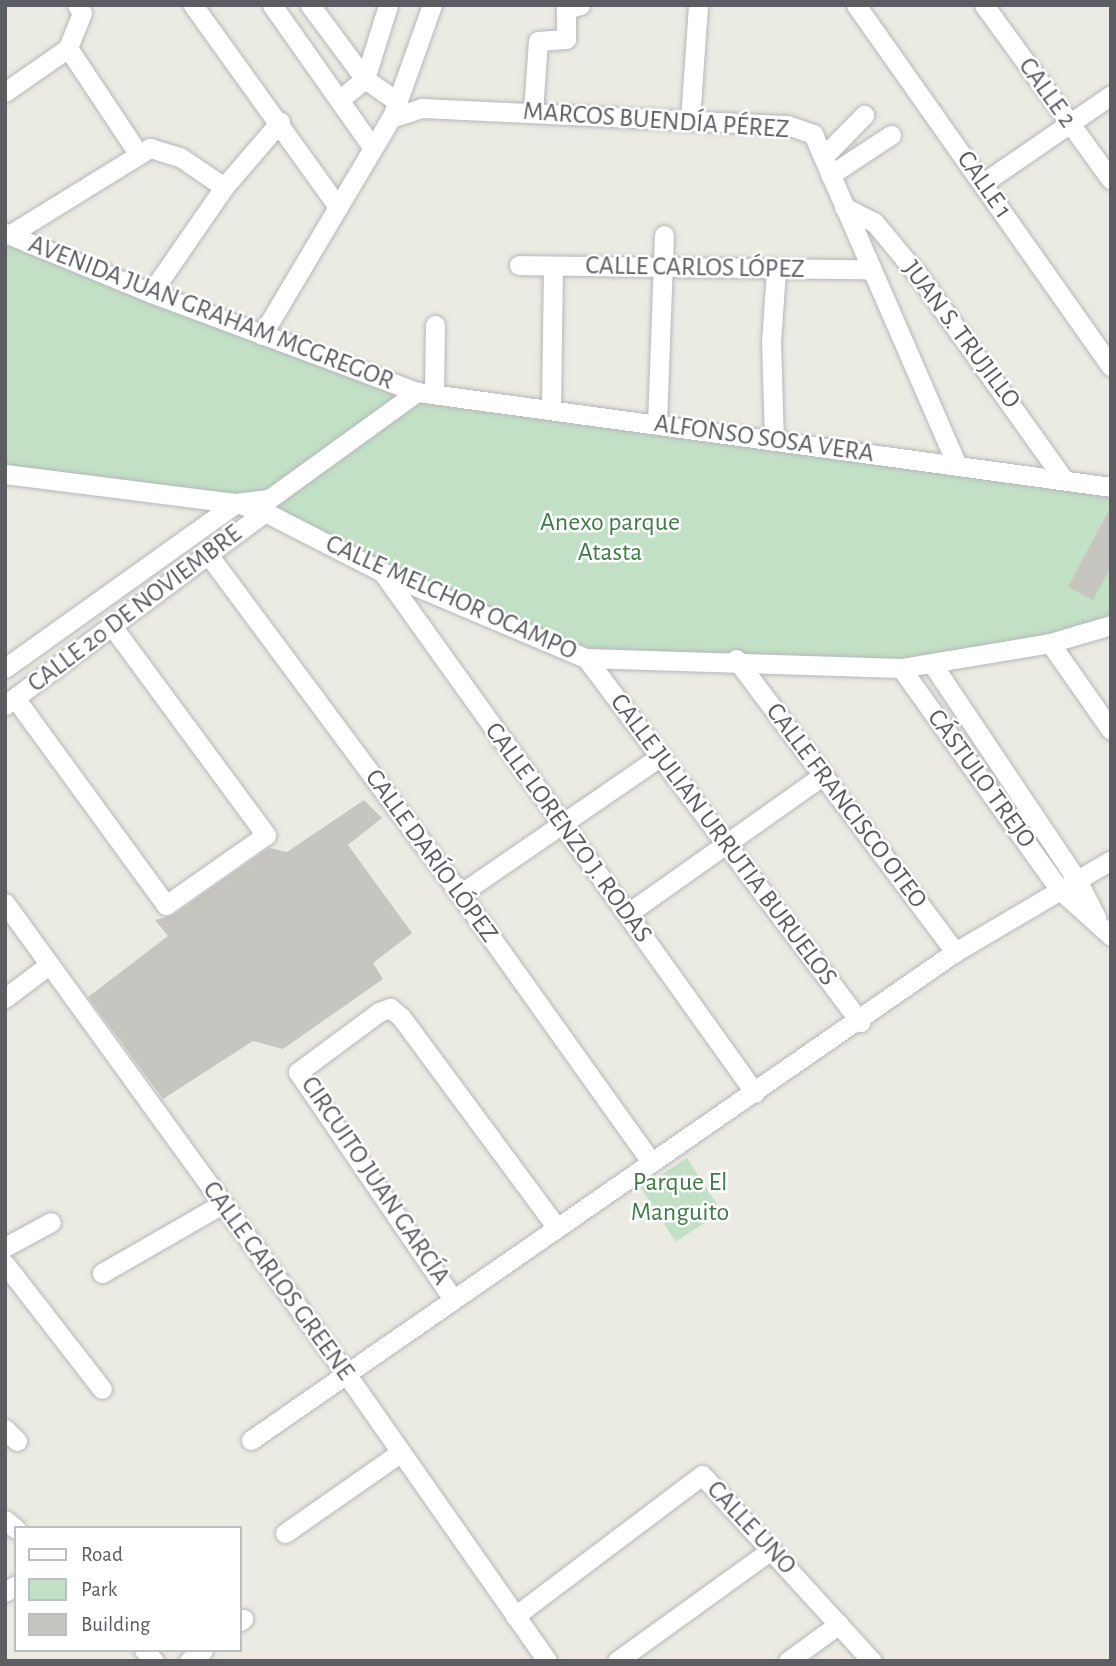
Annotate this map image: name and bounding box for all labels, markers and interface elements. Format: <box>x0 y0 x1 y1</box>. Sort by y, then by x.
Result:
street label: CALLE 2 <box>1011 52 1083 134</box>
street label: MARCOS BUENDÍA PÉREZ <box>522 96 790 146</box>
street label: CALLE 1 <box>949 145 1019 225</box>
street label: AVENIDA JUAN GRAHAM MCGREGOR <box>24 229 398 397</box>
street label: CALLE CARLOS LÓPEZ <box>585 250 805 286</box>
street label: JUAN S. TRUJILLO <box>895 255 1027 415</box>
street label: ALFONSO SOSA VERA <box>652 408 876 470</box>
park label: Anexo parque Atasta <box>540 507 680 568</box>
street label: CALLE 20 DE NOVIEMBRE <box>22 518 248 700</box>
street label: CALLE MELCHOR OCAMPO <box>321 529 581 667</box>
street label: CALLE JULIAN URRUTIA BURUELOS <box>603 688 843 992</box>
street label: CALLE FRANCISCO OTEO <box>759 697 933 915</box>
street label: CÁSTULO TREJO <box>920 704 1042 854</box>
street label: CALLE LORENZO J. RODAS <box>478 717 658 949</box>
street label: CALLE DARÍO LÓPEZ <box>358 763 504 949</box>
street label: CIRCUITO JUAN GARCÍA <box>294 1071 456 1291</box>
park label: Parque El Manguito <box>631 1167 729 1228</box>
street label: CALLE CARLOS GREENE <box>195 1175 361 1387</box>
street label: CALLE UNO <box>700 1475 802 1581</box>
legend <box>14 1526 242 1652</box>
text: Road <box>81 1544 123 1565</box>
text: Park <box>81 1579 117 1600</box>
text: Building <box>81 1614 150 1635</box>

